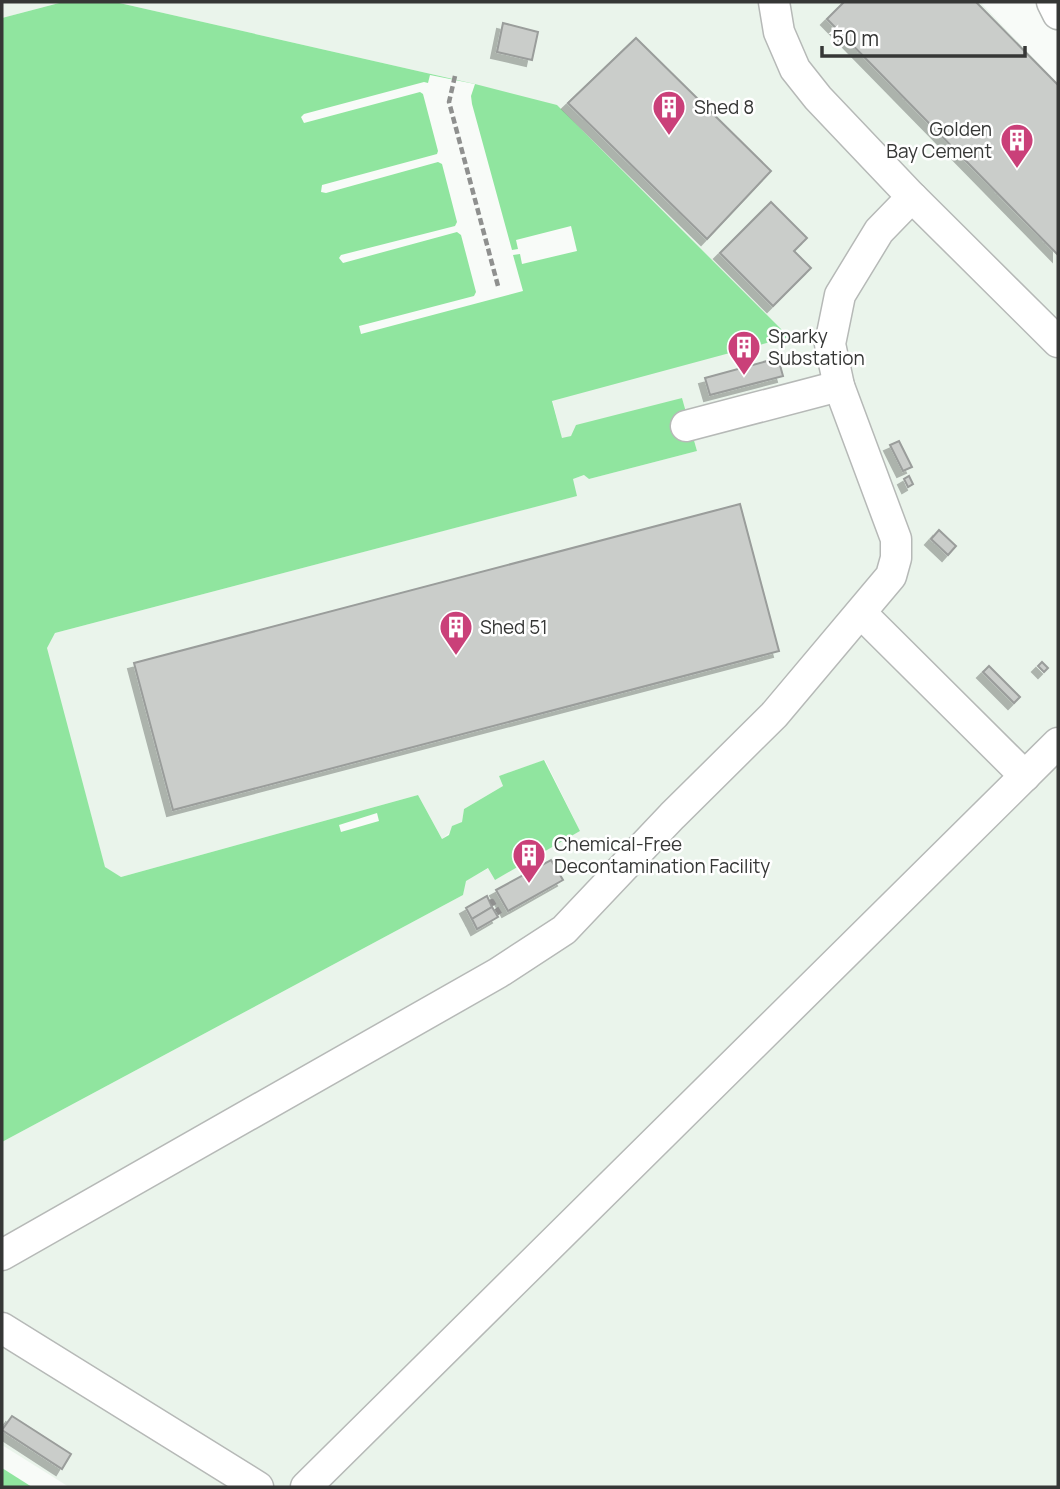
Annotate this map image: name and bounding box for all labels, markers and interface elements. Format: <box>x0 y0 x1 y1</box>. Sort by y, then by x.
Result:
scale bar <box>822 14 1025 58</box>
text: 50 m <box>832 24 879 52</box>
building icon: Shed 8 <box>650 88 688 137</box>
place label: Shed 8 <box>694 94 754 120</box>
place label: Golden Bay Cement <box>886 116 992 164</box>
building icon: Golden Bay Cement <box>998 121 1036 170</box>
place label: Sparky Substation <box>768 323 865 371</box>
building icon: Sparky Substation <box>725 328 763 377</box>
building icon: Shed 51 <box>437 608 475 657</box>
place label: Shed 51 <box>480 614 548 640</box>
place label: Chemical-Free Decontamination Facility <box>554 831 770 879</box>
building icon: Chemical-Free Decontamination Facility <box>510 836 548 885</box>

